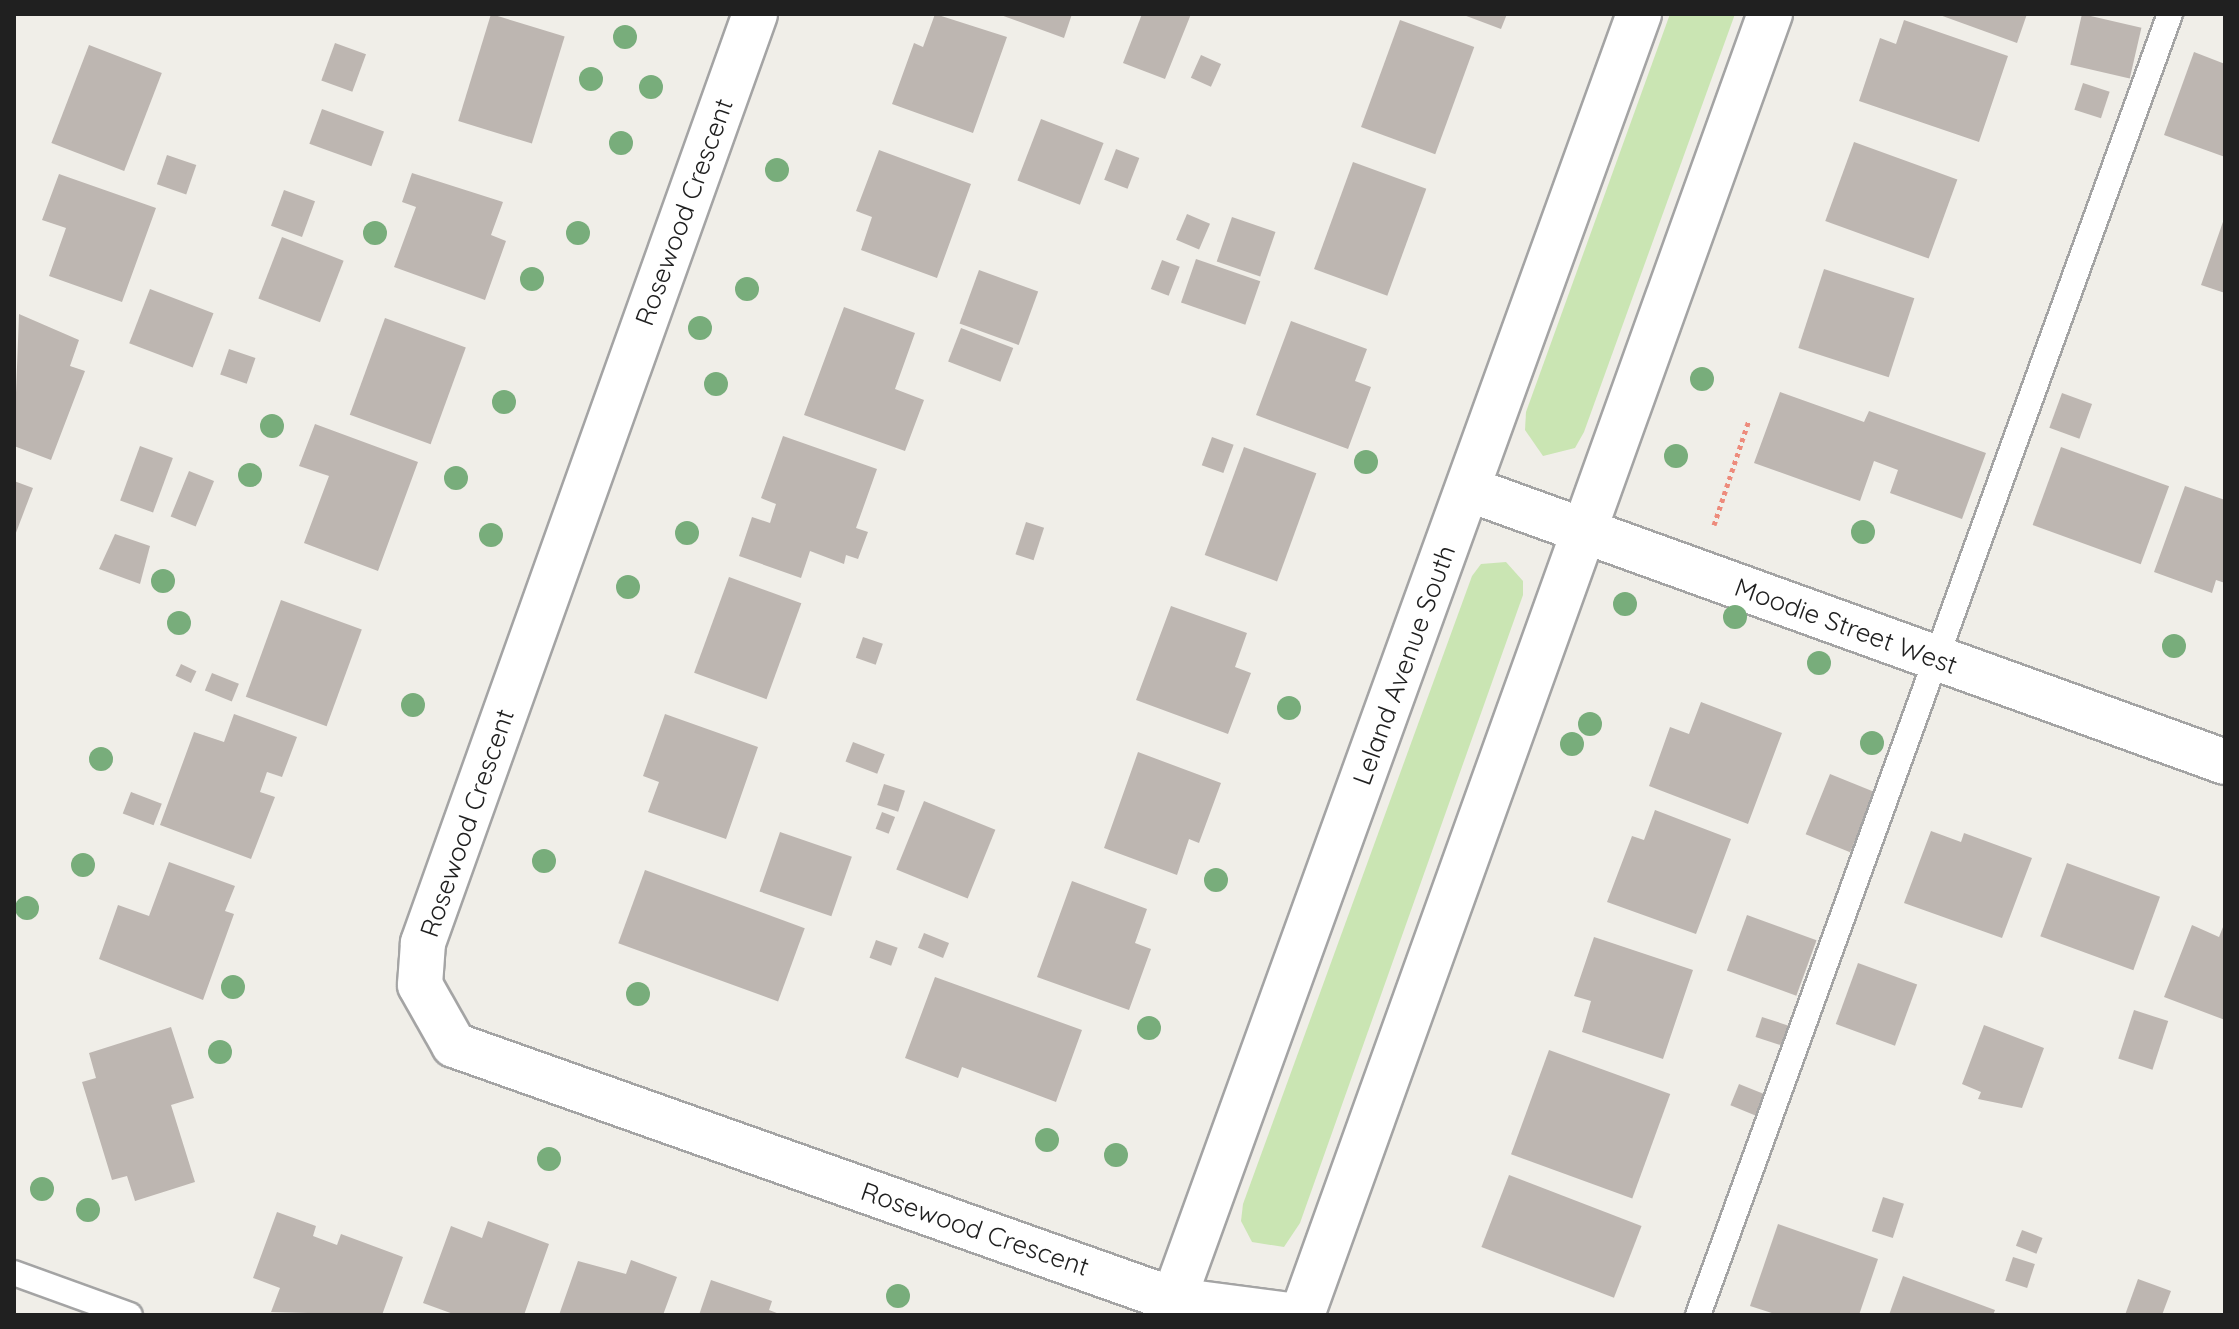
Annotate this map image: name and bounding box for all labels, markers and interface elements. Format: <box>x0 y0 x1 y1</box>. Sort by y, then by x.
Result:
street label: Rosewood Crescent <box>628 94 740 330</box>
street label: Leland Avenue South <box>1346 541 1462 789</box>
street label: Moodie Street West <box>1730 571 1962 681</box>
street label: Rosewood Crescent <box>413 705 521 941</box>
street label: Rosewood Crescent <box>857 1175 1093 1283</box>

